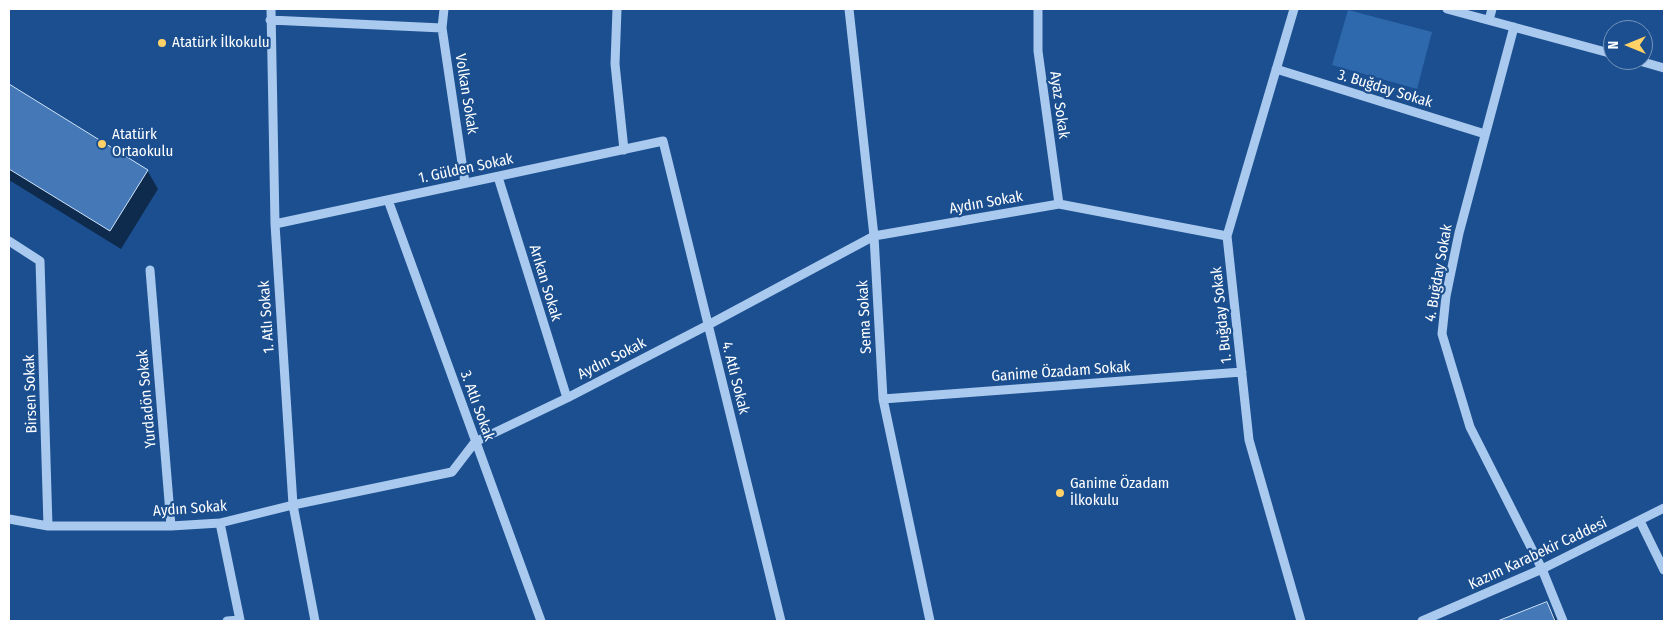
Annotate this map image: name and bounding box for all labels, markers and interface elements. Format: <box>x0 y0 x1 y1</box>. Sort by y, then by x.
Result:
north arrow <box>1603 20 1653 70</box>
place label: Atatürk İlkokulu <box>172 34 270 52</box>
marker: Atatürk İlkokulu <box>156 37 168 49</box>
text: N <box>1605 41 1622 49</box>
street label: Volkan Sokak <box>451 53 481 135</box>
street label: 3. Buğday Sokak <box>1335 66 1435 112</box>
street label: Ayaz Sokak <box>1045 70 1073 140</box>
place label: Atatürk Ortaokulu <box>112 126 173 161</box>
marker: Atatürk Ortaokulu <box>96 138 108 150</box>
street label: 1. Gülden Sokak <box>417 150 515 188</box>
street label: Aydın Sokak <box>948 188 1024 218</box>
street label: 4. Buğday Sokak <box>1422 223 1456 323</box>
street label: Arıkan Sokak <box>525 243 565 323</box>
street label: 1. Buğday Sokak <box>1208 266 1236 364</box>
street label: 1. Atlı Sokak <box>255 280 279 354</box>
street label: Sema Sokak <box>854 280 876 354</box>
street label: Aydın Sokak <box>575 334 649 384</box>
street label: 4. Atlı Sokak <box>717 340 753 416</box>
street label: Yurdadön Sokak <box>134 349 160 449</box>
street label: Birsen Sokak <box>21 354 41 434</box>
street label: Ganime Özadam Sokak <box>991 358 1131 386</box>
street label: 3. Atlı Sokak <box>456 368 498 444</box>
place label: Ganime Özadam İlkokulu <box>1070 475 1169 510</box>
marker: Ganime Özadam İlkokulu <box>1054 487 1066 499</box>
street label: Aydın Sokak <box>152 497 228 521</box>
street label: Kazım Karabekir Caddesi <box>1466 514 1610 594</box>

